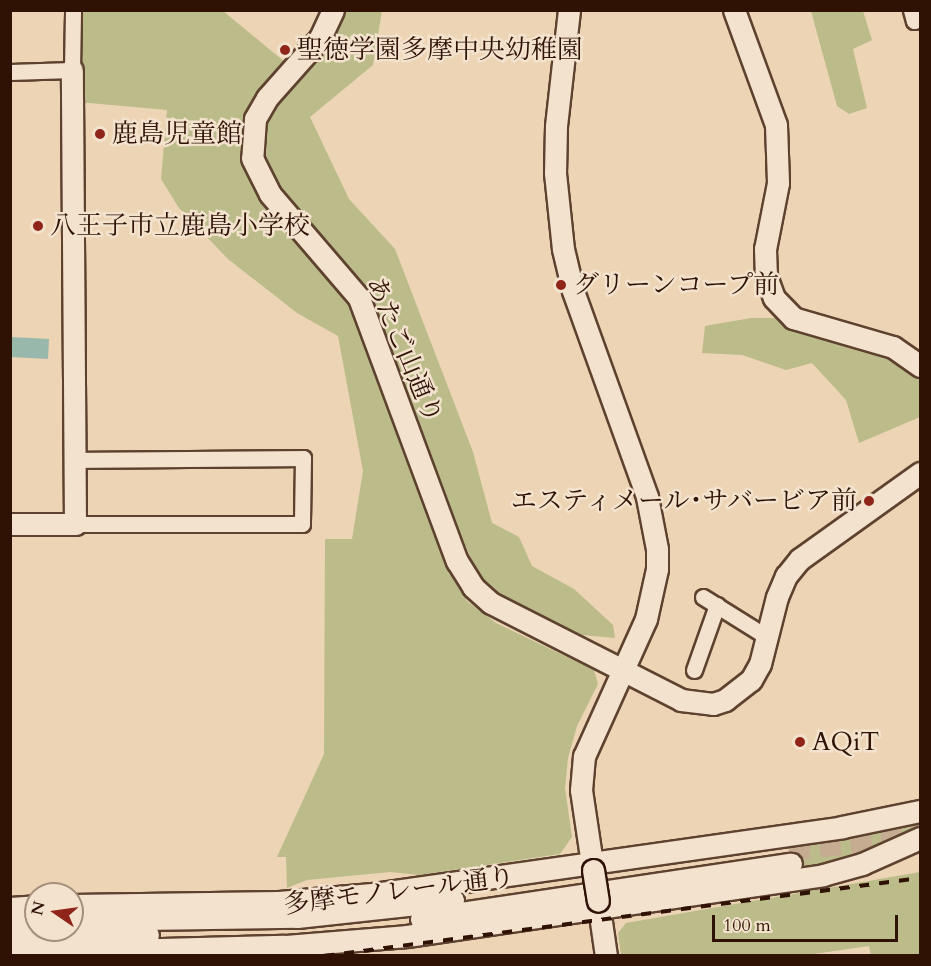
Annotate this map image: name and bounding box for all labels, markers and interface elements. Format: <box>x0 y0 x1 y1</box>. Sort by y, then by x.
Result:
place label: 聖徳学園多摩中央幼稚園 <box>297 34 583 66</box>
marker: 聖徳学園多摩中央幼稚園 <box>278 43 292 57</box>
place label: 鹿島児童館 <box>112 118 242 150</box>
marker: 鹿島児童館 <box>93 127 107 141</box>
place label: 八王子市立鹿島小学校 <box>50 210 310 242</box>
marker: 八王子市立鹿島小学校 <box>31 219 45 233</box>
place label: グリーンコープ前 <box>573 269 781 301</box>
street label: あたご山通り <box>359 272 449 428</box>
marker: グリーンコープ前 <box>554 278 568 292</box>
place label: エスティメール･サバービア前 <box>506 485 857 517</box>
marker: エスティメール･サバービア前 <box>862 494 876 508</box>
place label: AQiT <box>812 726 879 758</box>
marker: AQiT <box>793 735 807 749</box>
street label: 多摩モノレール通り <box>281 861 517 921</box>
north arrow <box>24 882 84 942</box>
text: N <box>26 899 51 918</box>
scale bar <box>715 903 901 941</box>
text: 100 m <box>723 913 771 938</box>

